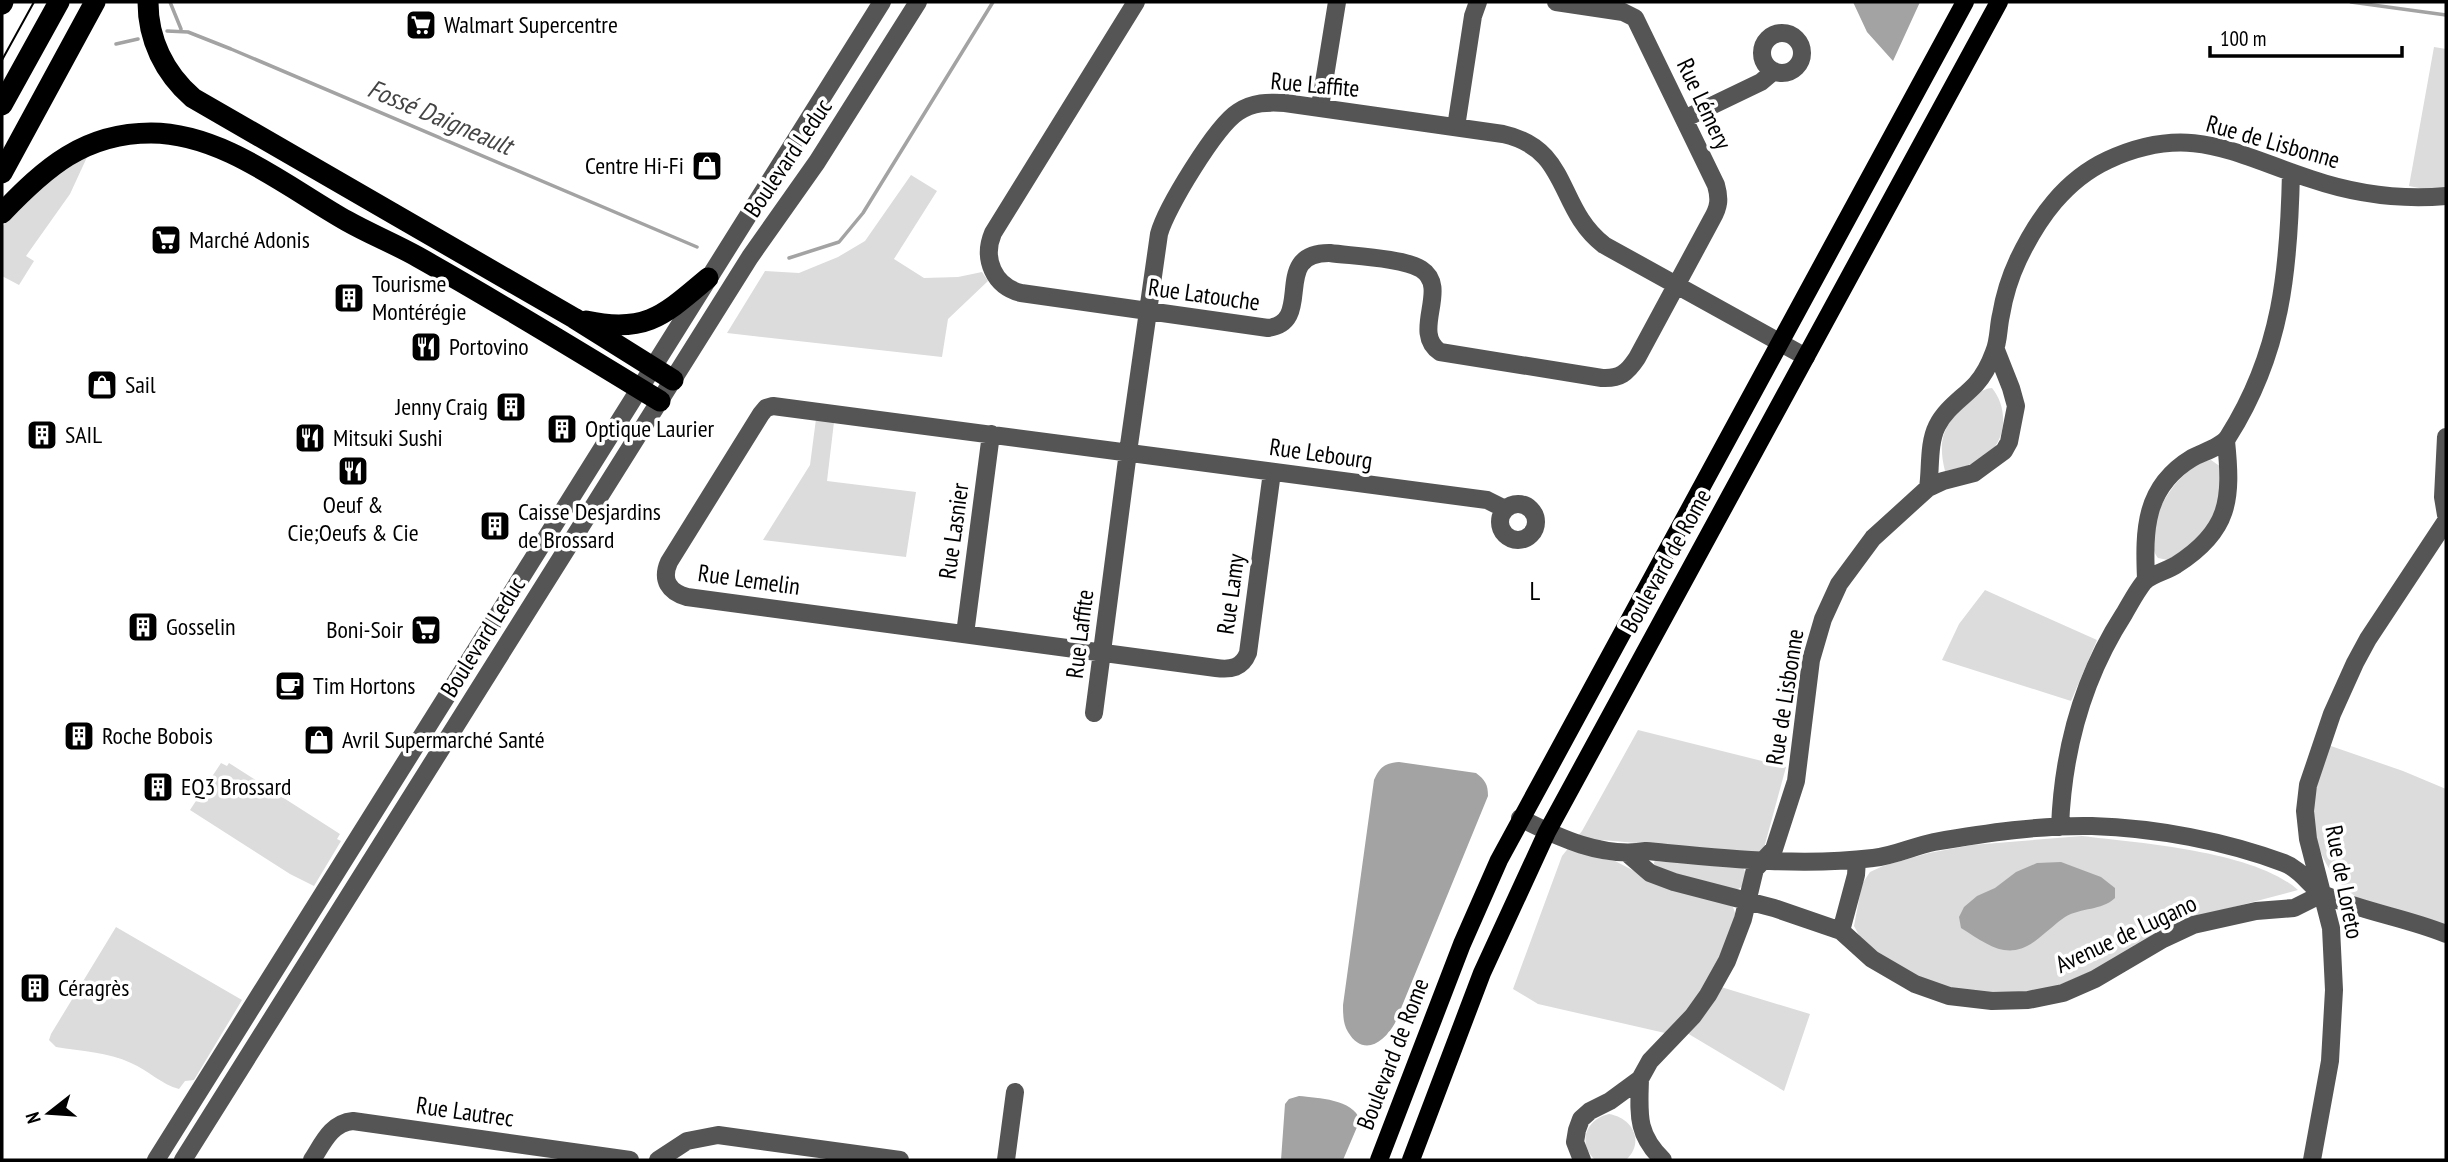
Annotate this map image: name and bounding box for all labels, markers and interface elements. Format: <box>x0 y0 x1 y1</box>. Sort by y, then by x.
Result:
supermarket icon: Walmart Supercentre <box>404 8 438 42</box>
place label: Walmart Supercentre <box>444 9 618 40</box>
scale bar <box>2210 14 2402 58</box>
text: 100 m <box>2220 25 2266 52</box>
street label: Rue Lémery <box>1670 53 1739 154</box>
street label: Rue Laffite <box>1269 65 1361 104</box>
water label: Fossé Daigneault <box>363 71 520 163</box>
street label: Boulevard Leduc <box>737 92 839 223</box>
street label: Rue de Lisbonne <box>2203 108 2343 175</box>
shop icon: Centre Hi-Fi <box>690 149 724 183</box>
place label: Centre Hi-Fi <box>585 150 684 181</box>
supermarket icon: Marché Adonis <box>149 223 183 257</box>
place label: Marché Adonis <box>189 224 310 255</box>
place label: Tourisme Montérégie <box>372 268 466 327</box>
street label: Rue Latouche <box>1146 271 1262 318</box>
building icon: Tourisme Montérégie <box>332 281 366 315</box>
restaurant icon: Portovino <box>409 330 443 364</box>
place label: Portovino <box>449 331 529 362</box>
shop icon: Sail <box>85 368 119 402</box>
place label: Sail <box>125 369 156 400</box>
building icon: Jenny Craig <box>494 390 528 424</box>
place label: Jenny Craig <box>394 391 488 422</box>
building icon: Optique Laurier <box>545 412 579 446</box>
place label: Optique Laurier <box>585 413 715 444</box>
building icon: SAIL <box>25 418 59 452</box>
place label: SAIL <box>65 419 102 450</box>
restaurant icon: Mitsuki Sushi <box>293 421 327 455</box>
place label: Mitsuki Sushi <box>333 422 443 453</box>
street label: Rue Lebourg <box>1267 431 1375 476</box>
restaurant icon: Oeuf & Cie;Oeufs & Cie <box>336 454 370 488</box>
street label: Rue Lasnier <box>931 481 976 581</box>
street label: Boulevard de Rome <box>1613 483 1718 638</box>
place label: Oeuf & Cie;Oeufs & Cie <box>287 489 419 548</box>
place label: Caisse Desjardins de Brossard <box>518 496 661 555</box>
building icon: Caisse Desjardins de Brossard <box>478 509 512 543</box>
street label: Rue Lamy <box>1210 552 1251 636</box>
street label: Rue Lemelin <box>696 557 802 602</box>
street label: Boulevard Leduc <box>433 570 532 703</box>
district label: L <box>1530 574 1542 607</box>
street label: Rue Laffite <box>1059 588 1100 680</box>
building icon: Gosselin <box>126 610 160 644</box>
place label: Gosselin <box>166 611 236 642</box>
supermarket icon: Boni-Soir <box>409 613 443 647</box>
place label: Boni-Soir <box>326 614 403 645</box>
street label: Rue de Lisbonne <box>1758 627 1811 767</box>
cafe icon: Tim Hortons <box>273 669 307 703</box>
place label: Tim Hortons <box>313 670 415 701</box>
building icon: Roche Bobois <box>62 719 96 753</box>
place label: Roche Bobois <box>102 720 213 751</box>
shop icon: Avril Supermarché Santé <box>302 723 336 757</box>
place label: Avril Supermarché Santé <box>342 724 545 755</box>
building icon: EQ3 Brossard <box>141 770 175 804</box>
place label: EQ3 Brossard <box>181 771 291 802</box>
street label: Rue de Loreto <box>2318 823 2371 941</box>
street label: Avenue de Lugano <box>2050 887 2201 980</box>
building icon: Céragrès <box>18 971 52 1005</box>
place label: Céragrès <box>58 972 129 1003</box>
street label: Boulevard de Rome <box>1349 974 1436 1134</box>
north arrow <box>14 1078 84 1148</box>
street label: Rue Lautrec <box>414 1089 516 1134</box>
text: N <box>20 1110 46 1126</box>

